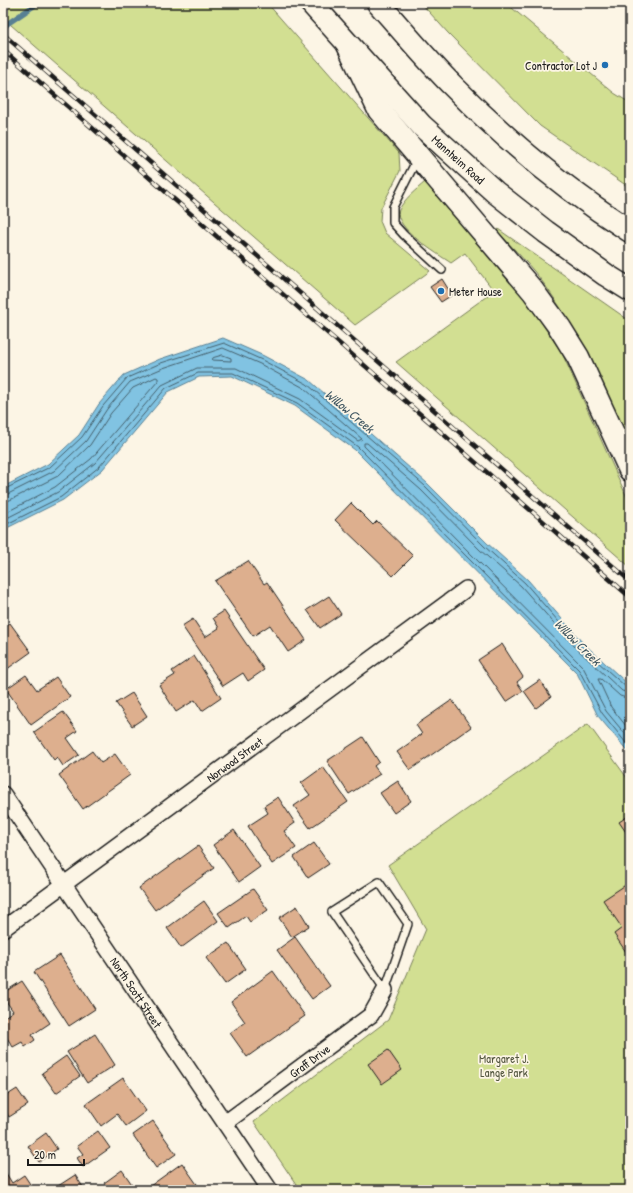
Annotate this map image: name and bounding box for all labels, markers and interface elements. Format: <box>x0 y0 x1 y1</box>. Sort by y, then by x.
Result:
place label: Contractor Lot J <box>525 57 598 74</box>
marker: Contractor Lot J <box>600 60 610 70</box>
street label: Mannheim Road <box>428 131 489 188</box>
place label: Meter House <box>449 283 502 300</box>
marker: Meter House <box>436 286 446 296</box>
water label: Willow Creek <box>322 385 379 438</box>
water label: Willow Creek <box>551 615 606 670</box>
street label: Norwood Street <box>202 732 267 786</box>
street label: North Scott Street <box>107 953 167 1032</box>
street label: Graff Drive <box>286 1040 333 1081</box>
park label: Margaret J. Lange Park <box>479 1050 529 1081</box>
scale bar <box>28 1141 84 1167</box>
text: 20 m <box>34 1146 56 1163</box>

